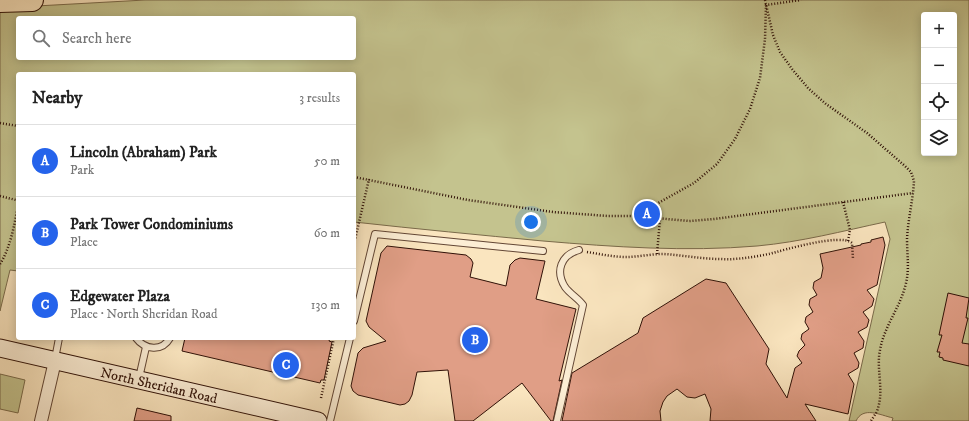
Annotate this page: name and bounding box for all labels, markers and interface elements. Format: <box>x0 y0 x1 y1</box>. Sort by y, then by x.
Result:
map controls <box>921 12 957 156</box>
button: + <box>921 12 957 48</box>
search box <box>16 16 356 60</box>
icon: search <box>30 27 52 49</box>
text: Search here <box>62 29 131 48</box>
button: − <box>921 48 957 84</box>
button: locate <box>921 84 957 120</box>
text: Nearby <box>32 87 82 109</box>
text: 3 results <box>299 90 340 106</box>
button: layers <box>921 120 957 156</box>
text: Lincoln (Abraham) Park <box>70 143 217 162</box>
text: A <box>41 153 49 169</box>
text: 50 m <box>314 153 340 169</box>
text: Park <box>70 162 94 178</box>
pin: A <box>634 199 660 229</box>
your location <box>521 212 541 232</box>
text: Park Tower Condominiums <box>70 215 233 234</box>
text: B <box>41 225 49 241</box>
text: 60 m <box>314 225 340 241</box>
text: Place <box>70 234 98 250</box>
text: Edgewater Plaza <box>70 287 170 306</box>
text: C <box>41 297 49 313</box>
text: 130 m <box>311 297 340 313</box>
text: Place · North Sheridan Road <box>70 306 218 322</box>
pin: B <box>462 325 488 355</box>
pin: C <box>273 350 299 380</box>
street label: North Sheridan Road <box>99 364 219 408</box>

